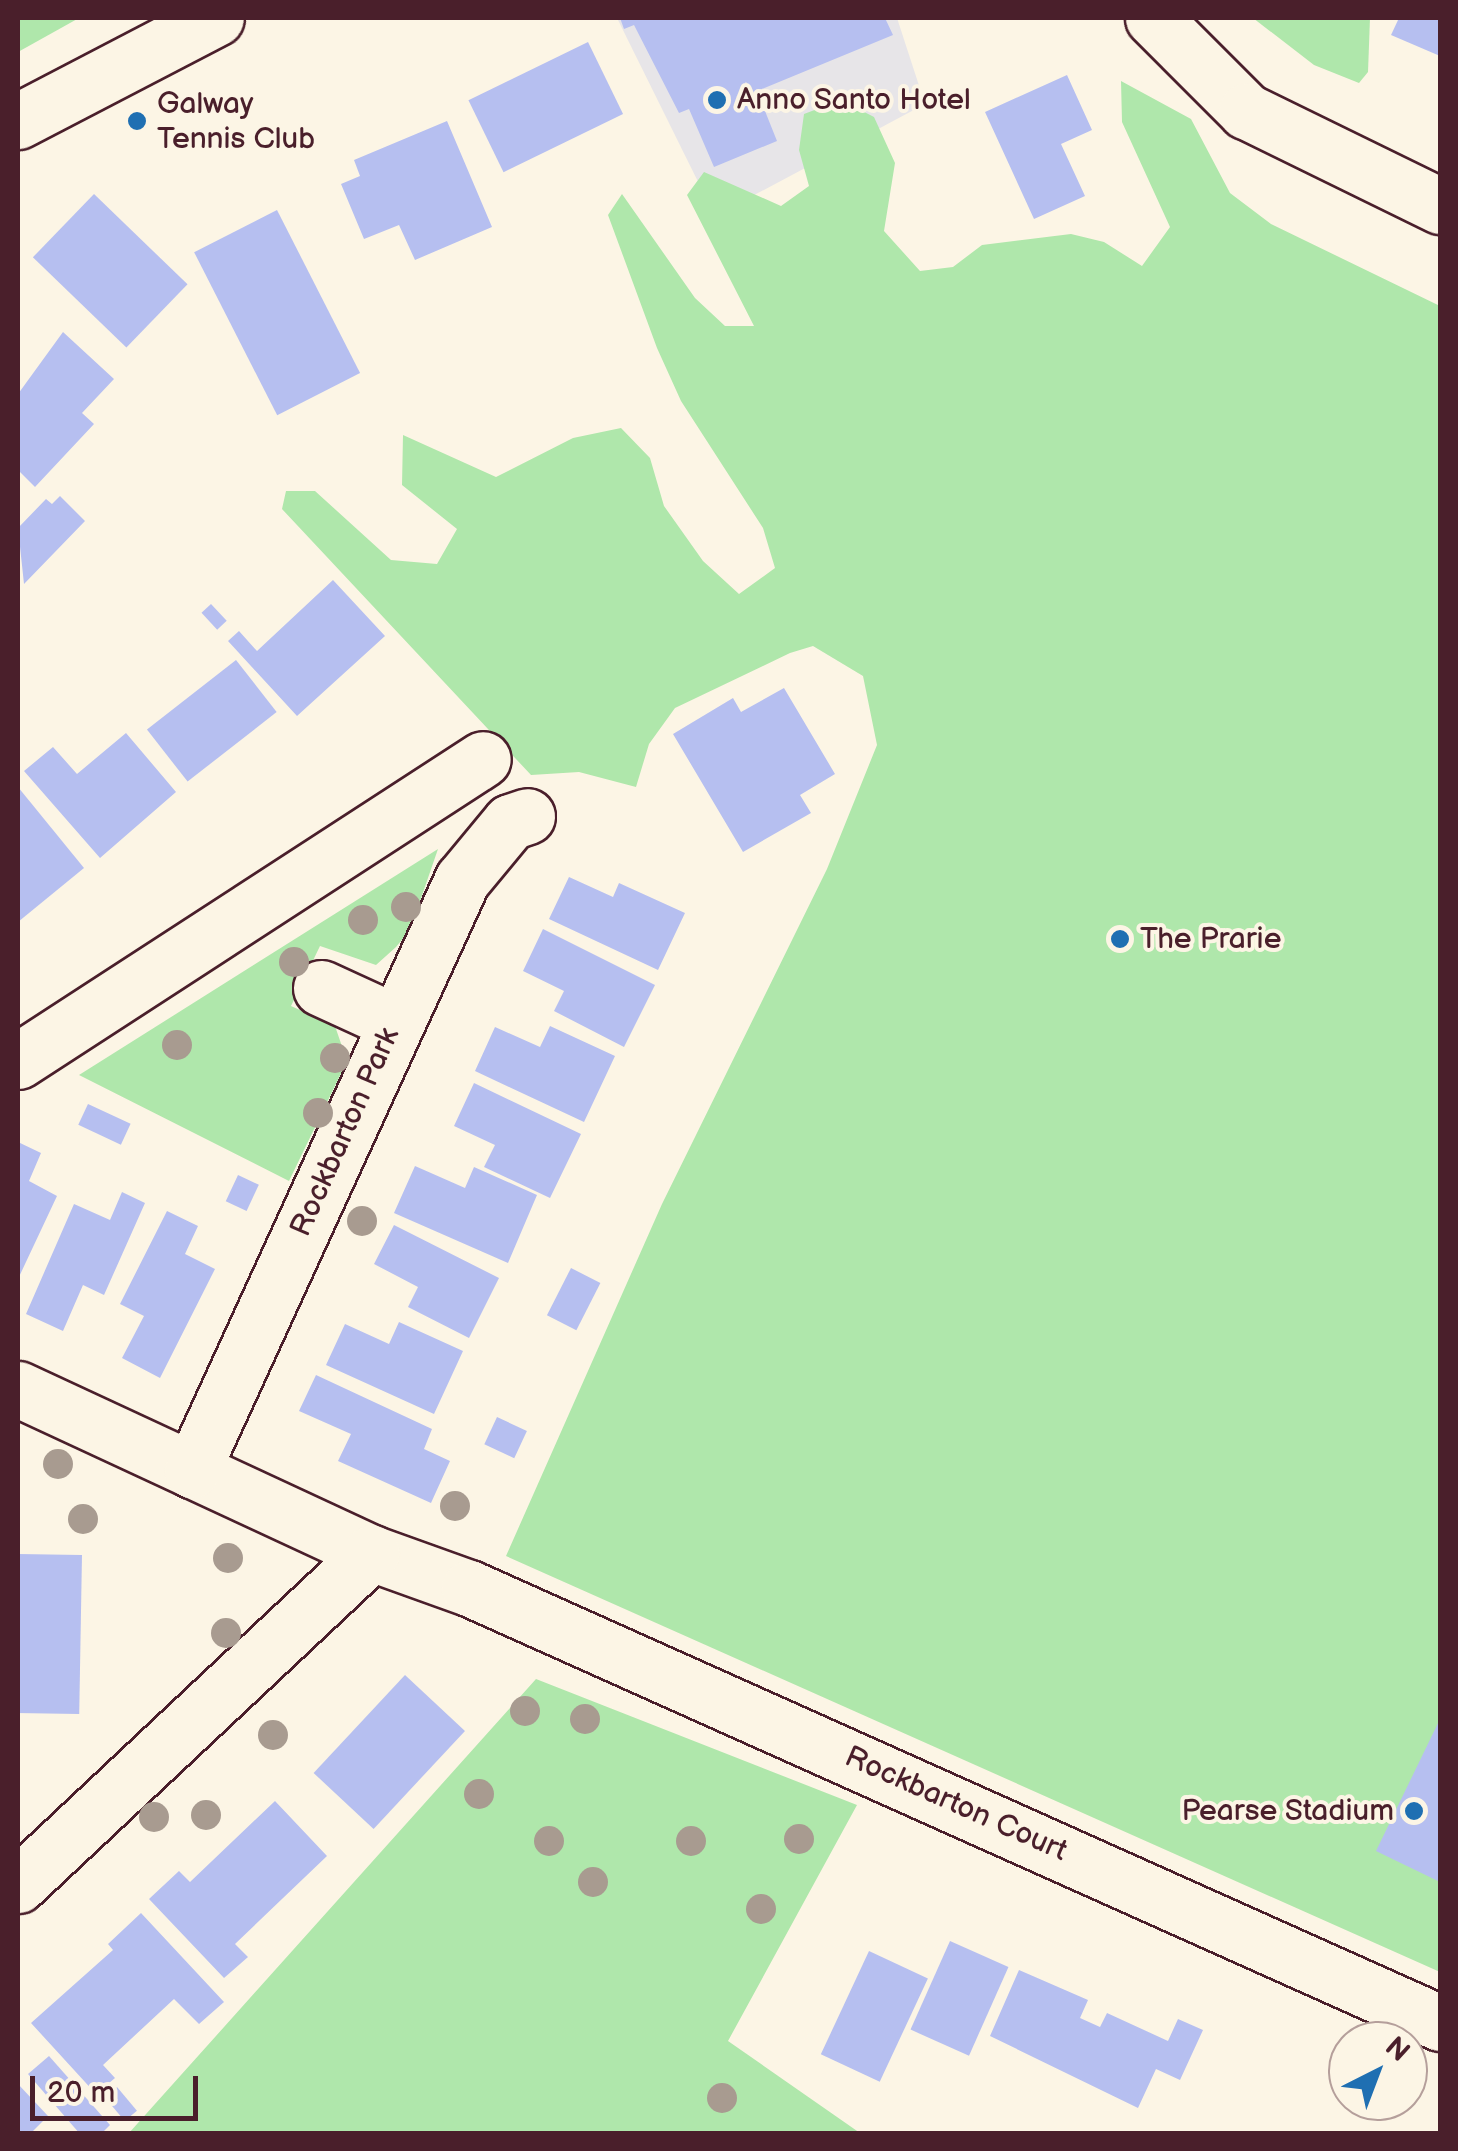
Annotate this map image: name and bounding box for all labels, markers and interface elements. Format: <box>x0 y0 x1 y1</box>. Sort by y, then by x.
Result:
place label: Anno Santo Hotel <box>737 82 971 118</box>
place label: Galway Tennis Club <box>157 86 315 156</box>
marker: Anno Santo Hotel <box>706 89 728 111</box>
marker: Galway Tennis Club <box>126 110 148 132</box>
place label: The Prarie <box>1140 921 1281 957</box>
marker: The Prarie <box>1109 928 1131 950</box>
street label: Rockbarton Park <box>283 1022 407 1242</box>
street label: Rockbarton Court <box>839 1739 1073 1869</box>
place label: Pearse Stadium <box>1181 1793 1394 1829</box>
marker: Pearse Stadium <box>1403 1800 1425 1822</box>
north arrow <box>1328 2021 1428 2121</box>
text: N <box>1378 2031 1416 2069</box>
scale bar <box>35 2056 202 2118</box>
text: 20 m <box>47 2075 115 2111</box>

